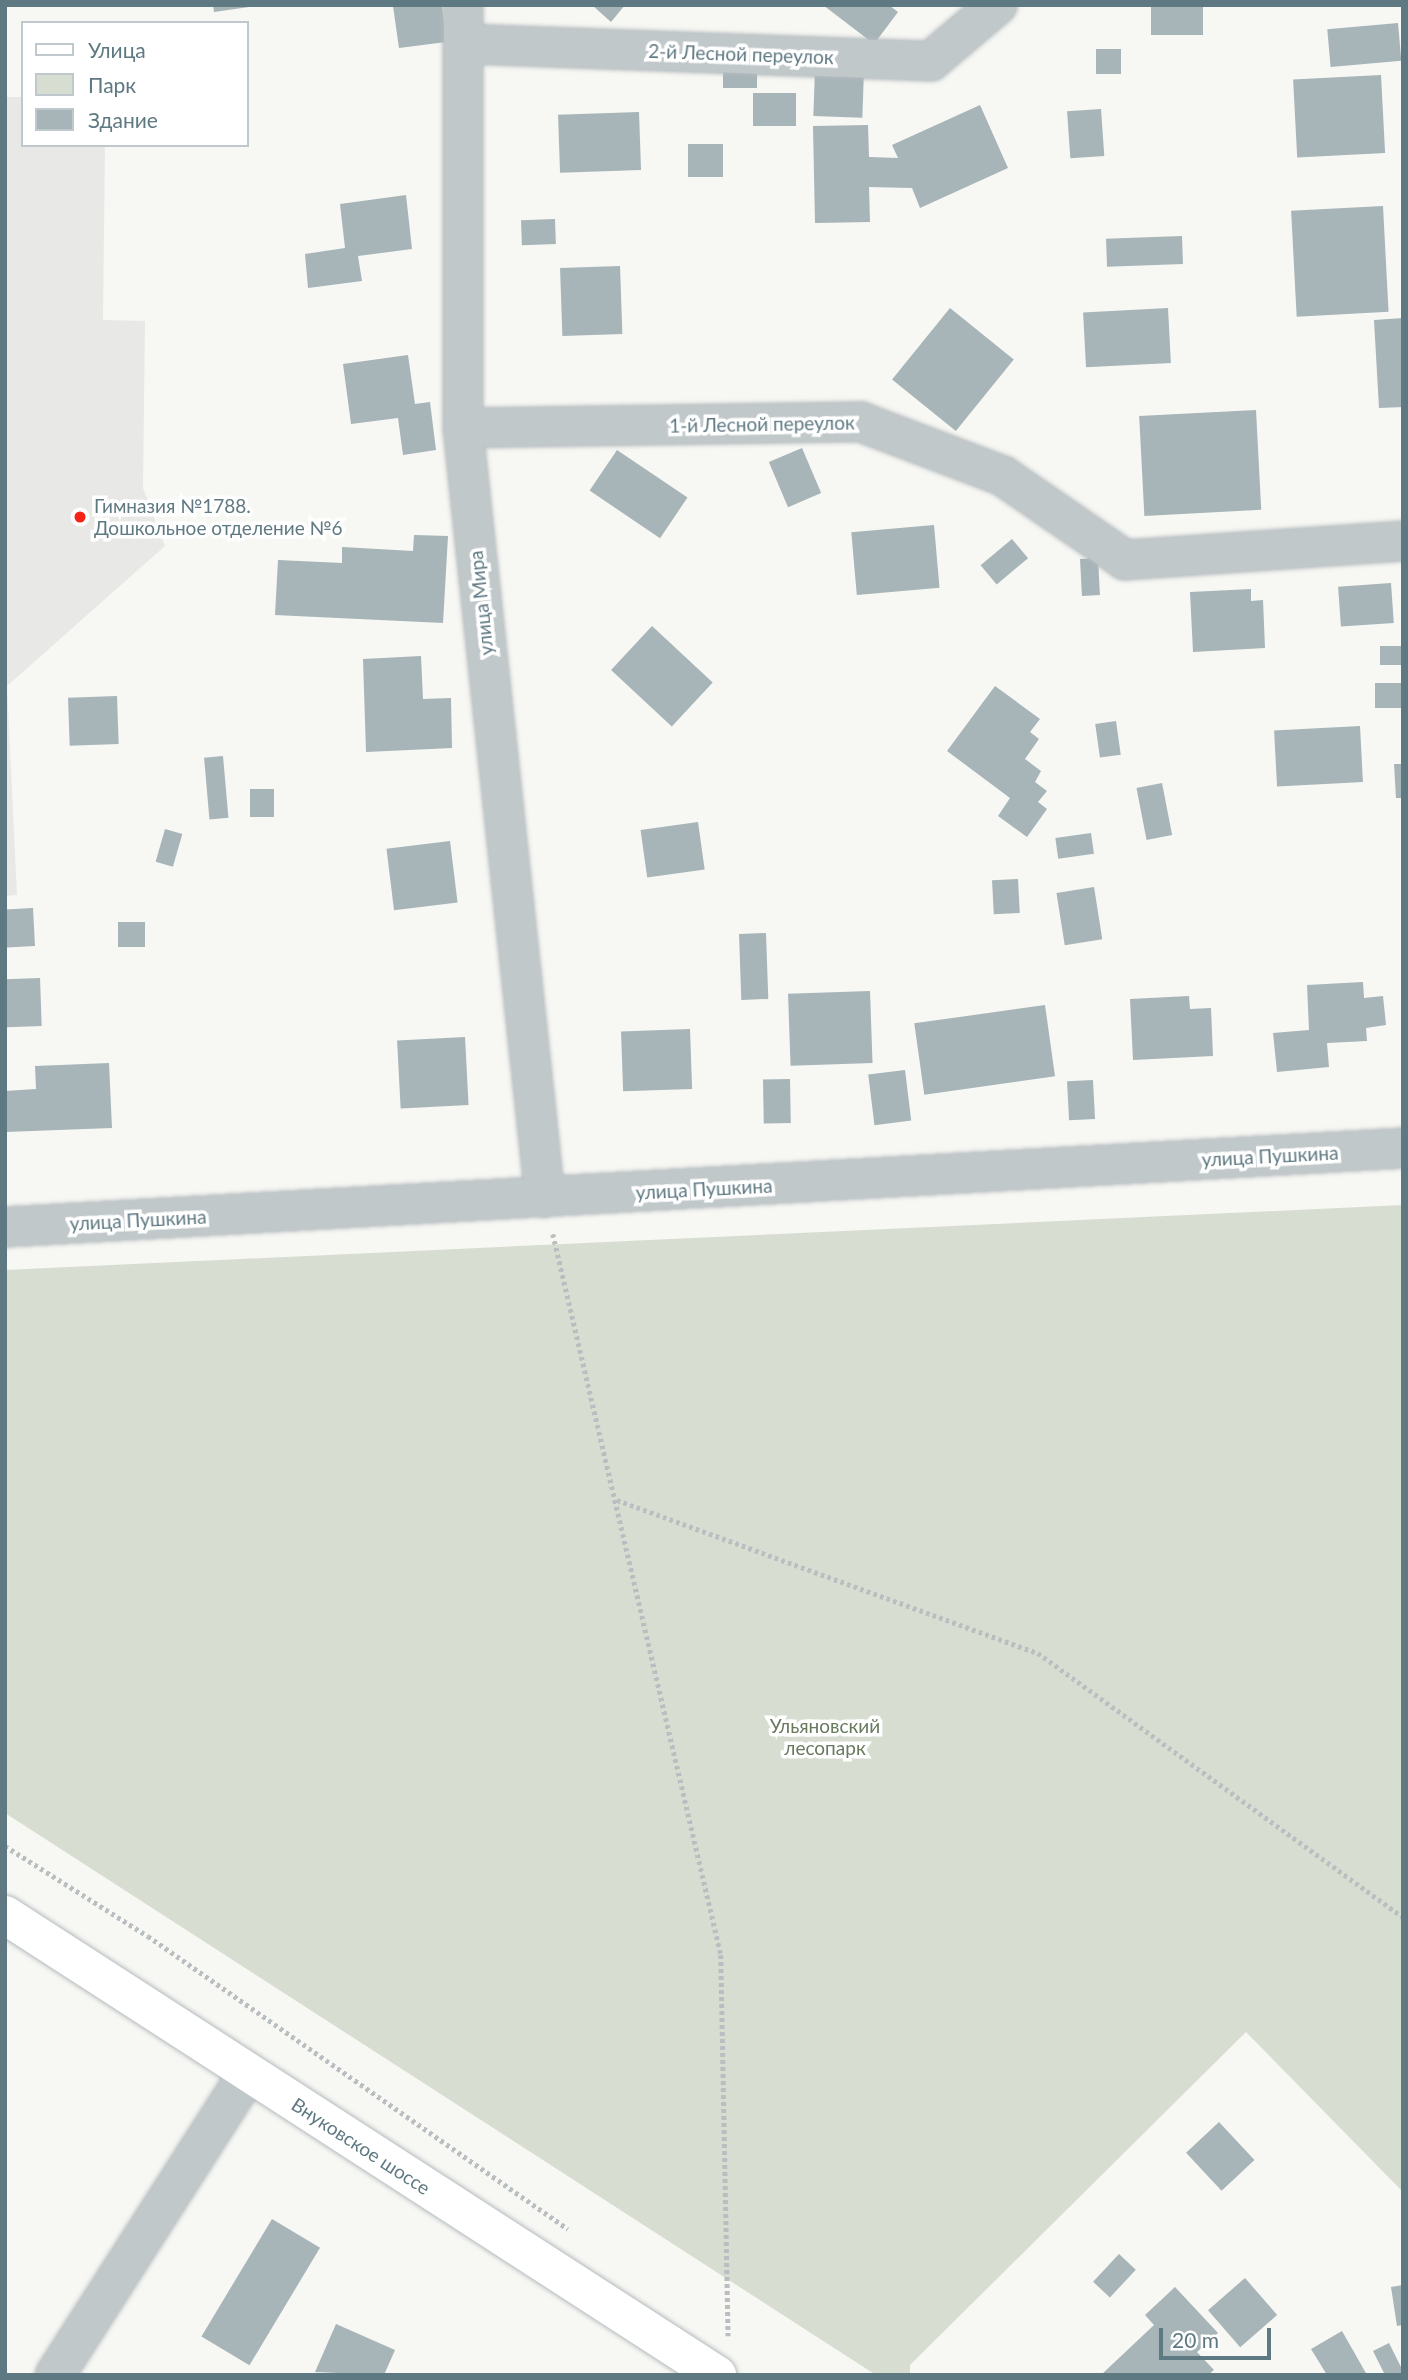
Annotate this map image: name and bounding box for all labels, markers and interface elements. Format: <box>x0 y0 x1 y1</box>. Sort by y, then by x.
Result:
legend <box>21 21 248 147</box>
text: Улица <box>88 37 146 62</box>
street label: 2-й Лесной переулок <box>648 39 834 69</box>
text: Парк <box>88 72 136 97</box>
text: Здание <box>88 107 158 132</box>
street label: 1-й Лесной переулок <box>669 411 855 437</box>
place label: Гимназия №1788. Дошкольное отделение №6 <box>94 495 343 539</box>
marker: Гимназия №1788. Дошкольное отделение №6 <box>72 509 88 525</box>
street label: улица Мира <box>464 549 498 657</box>
street label: улица Пушкина <box>1201 1141 1339 1171</box>
street label: улица Пушкина <box>635 1174 773 1204</box>
street label: улица Пушкина <box>69 1205 207 1235</box>
park label: Ульяновский лесопарк <box>770 1715 880 1759</box>
street label: Внуковское шоссе <box>287 2093 435 2199</box>
scale bar <box>1163 2314 1275 2358</box>
text: 20 m <box>1172 2327 1219 2352</box>

